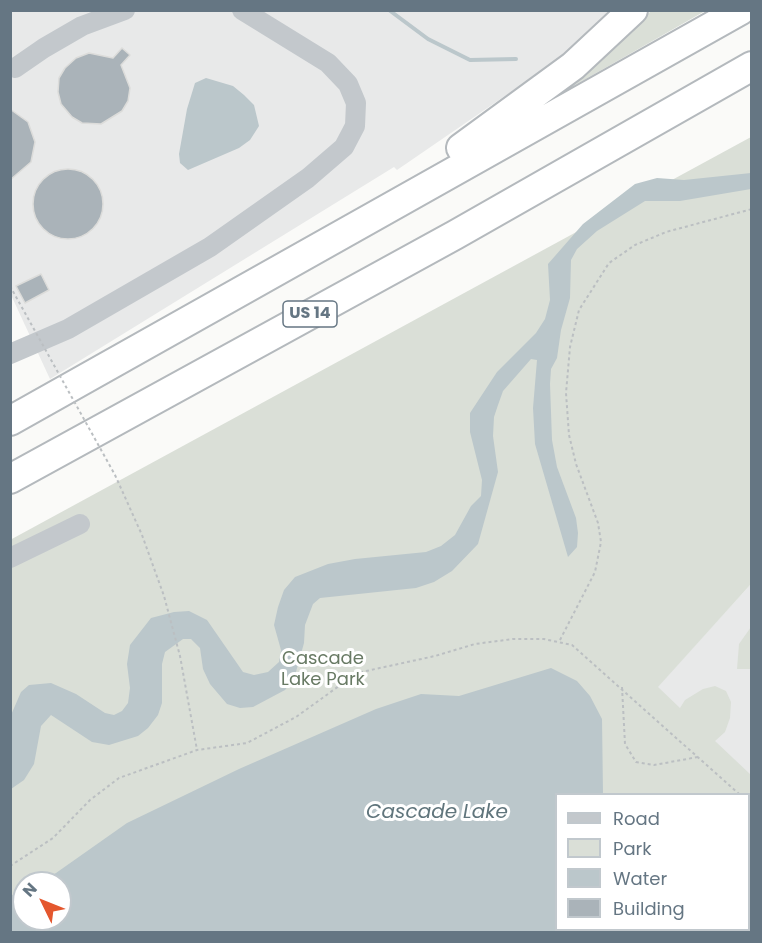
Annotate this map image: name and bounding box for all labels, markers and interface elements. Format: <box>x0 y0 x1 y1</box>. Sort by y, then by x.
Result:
road number: US 14 <box>283 301 337 327</box>
park label: Cascade Lake Park <box>281 648 365 690</box>
legend <box>555 793 750 931</box>
water label: Cascade Lake <box>366 801 508 825</box>
text: Road <box>613 806 660 831</box>
text: Park <box>613 836 652 861</box>
text: Water <box>613 866 667 891</box>
north arrow <box>12 871 72 931</box>
text: N <box>17 878 42 902</box>
text: Building <box>613 896 685 921</box>

